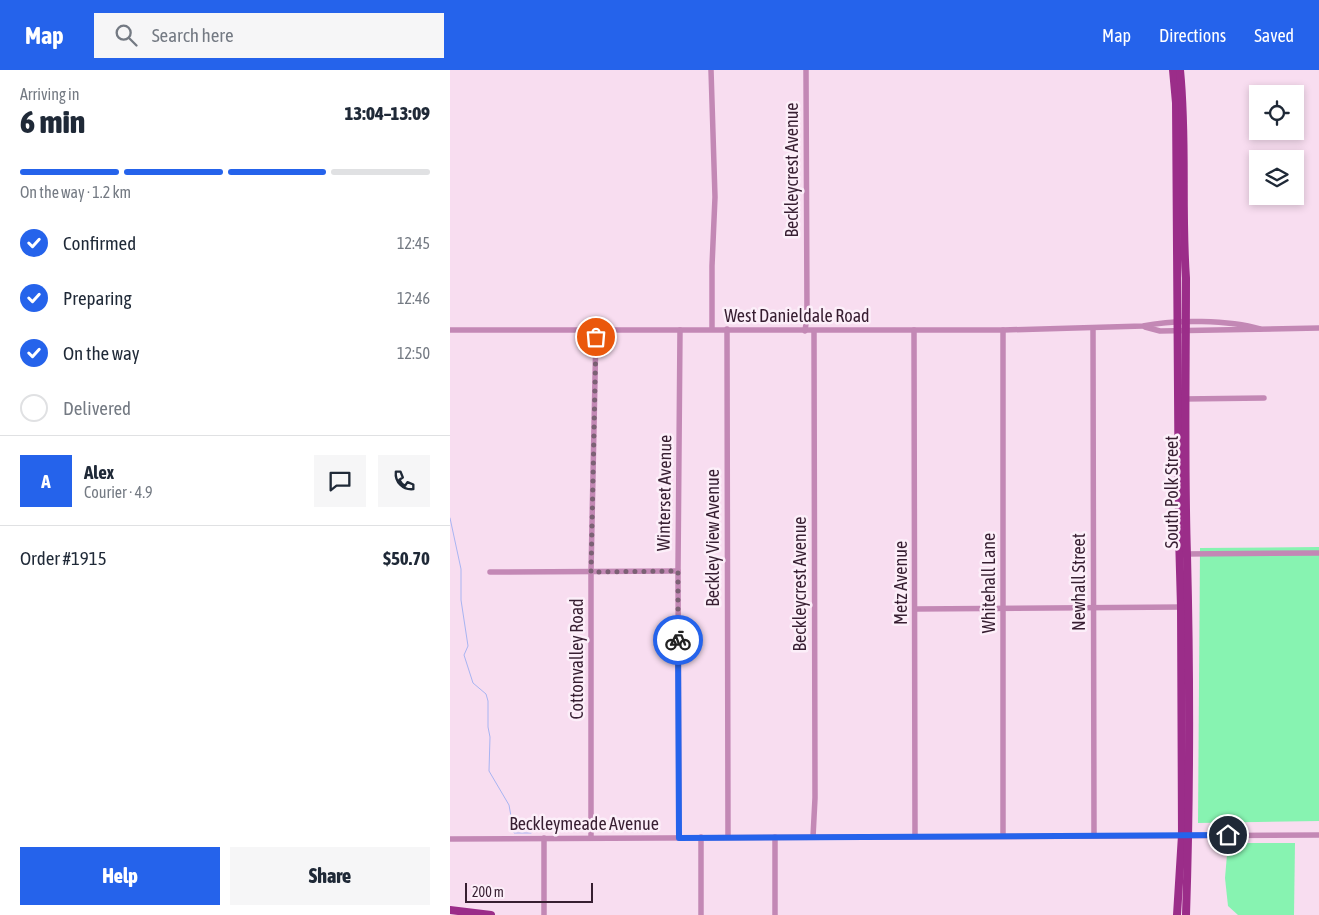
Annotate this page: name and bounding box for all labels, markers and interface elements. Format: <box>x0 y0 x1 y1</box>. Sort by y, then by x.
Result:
search box <box>94 13 444 58</box>
icon: search <box>112 21 140 49</box>
text: Map <box>25 22 64 49</box>
text: Search here <box>152 24 234 46</box>
text: Map <box>1102 25 1131 46</box>
text: Directions <box>1159 25 1226 46</box>
text: Saved <box>1254 25 1294 46</box>
text: Arriving in <box>20 85 80 103</box>
map controls <box>1249 85 1304 205</box>
button: locate <box>1249 85 1304 140</box>
text: 13:04–13:09 <box>344 102 430 124</box>
text: 6 min <box>20 103 85 140</box>
street label: Beckleycrest Avenue <box>781 103 802 237</box>
button: layers <box>1249 150 1304 205</box>
text: On the way · 1.2 km <box>20 183 131 201</box>
icon: check <box>20 229 48 257</box>
text: Confirmed <box>63 232 136 254</box>
text: 12:45 <box>397 234 430 252</box>
icon: check <box>20 284 48 312</box>
text: Preparing <box>63 287 132 309</box>
text: 12:46 <box>397 289 430 307</box>
street label: West Danieldale Road <box>724 305 870 326</box>
pin <box>575 316 617 358</box>
icon: bag <box>582 323 610 351</box>
icon: check <box>20 339 48 367</box>
text: On the way <box>63 342 140 364</box>
text: 12:50 <box>397 344 430 362</box>
text: Delivered <box>63 397 131 419</box>
street label: Winterset Avenue <box>652 435 676 551</box>
street label: South Polk Street <box>1161 436 1182 548</box>
button: chat <box>314 455 366 507</box>
button: phone <box>378 455 430 507</box>
text: Alex <box>84 461 114 483</box>
street label: Beckley View Avenue <box>702 469 723 607</box>
text: A <box>41 470 51 492</box>
text: Courier · 4.9 <box>84 483 153 501</box>
street label: Beckleycrest Avenue <box>789 517 810 651</box>
street label: Whitehall Lane <box>978 533 999 633</box>
street label: Newhall Street <box>1068 533 1089 631</box>
street label: Metz Avenue <box>890 541 911 625</box>
text: Order #1915 <box>20 547 107 569</box>
text: $50.70 <box>383 547 430 569</box>
street label: Cottonvalley Road <box>566 598 587 720</box>
courier <box>653 615 703 665</box>
icon: bike <box>664 626 692 654</box>
street label: Beckleymeade Avenue <box>509 813 659 834</box>
pin <box>1207 814 1249 856</box>
icon: home <box>1214 821 1242 849</box>
button: Help <box>20 847 220 905</box>
button: Share <box>230 847 430 905</box>
scale bar <box>465 880 592 903</box>
text: 200 m <box>472 884 504 900</box>

